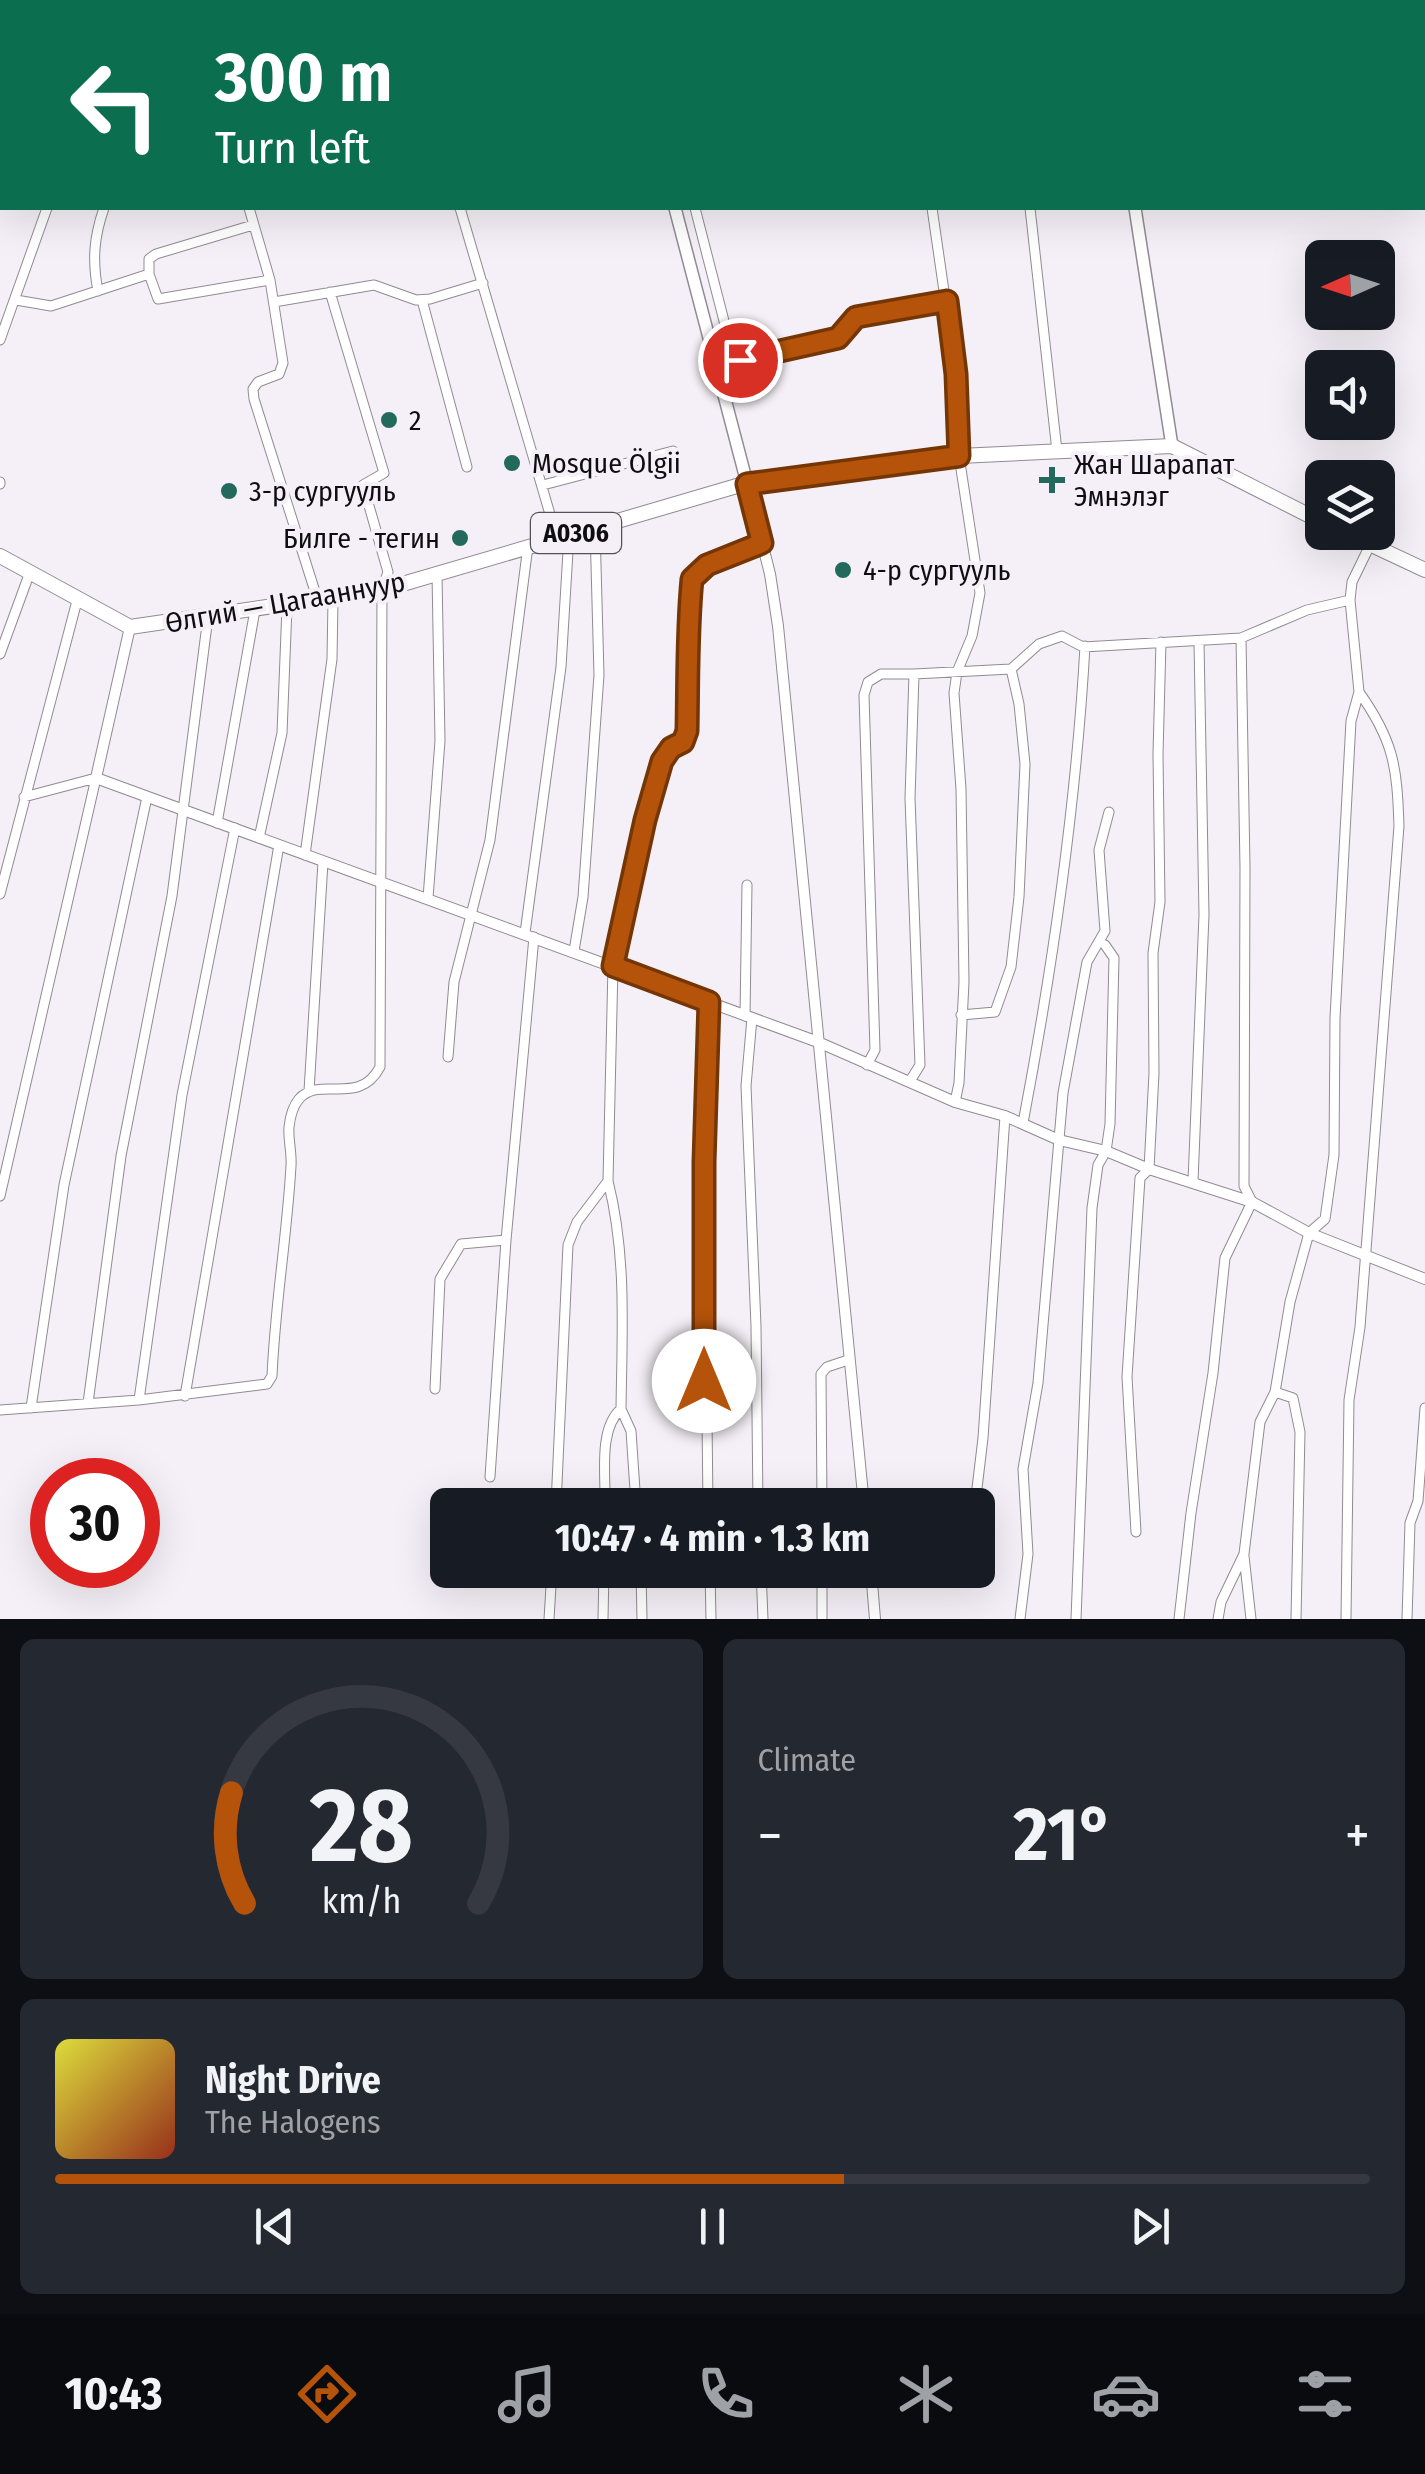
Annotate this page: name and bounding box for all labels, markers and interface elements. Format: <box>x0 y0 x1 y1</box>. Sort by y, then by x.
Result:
text: 300 m <box>215 36 393 120</box>
icon: left <box>50 40 180 170</box>
text: Turn left <box>215 121 370 175</box>
north arrow <box>1305 240 1395 330</box>
map controls <box>1305 240 1395 550</box>
pin <box>698 318 783 403</box>
icon: arrive <box>713 333 768 388</box>
button: sound <box>1305 350 1395 440</box>
place label: 2 <box>409 404 421 437</box>
marker: 2 <box>378 409 400 431</box>
place label: Mosque Ölgii <box>532 447 681 480</box>
place label: Жан Шарапат Эмнэлэг <box>1074 448 1235 513</box>
marker: Mosque Ölgii <box>501 452 523 474</box>
button: layers <box>1305 460 1395 550</box>
marker: Жан Шарапат Эмнэлэг <box>1039 467 1065 493</box>
place label: 3-р сургууль <box>249 475 396 508</box>
marker: 3-р сургууль <box>218 480 240 502</box>
road number: A0306 <box>531 513 621 553</box>
place label: Билге - тегин <box>283 522 440 555</box>
marker: Билге - тегин <box>449 527 471 549</box>
place label: 4-р сургууль <box>863 554 1011 587</box>
marker: 4-р сургууль <box>832 559 854 581</box>
street label: Өлгий — Цагааннуур <box>162 565 408 640</box>
position arrow <box>652 1329 756 1433</box>
speed limit sign: 30 <box>30 1458 160 1588</box>
text: 10:47 · 4 min · 1.3 km <box>555 1515 870 1561</box>
text: Climate <box>758 1741 856 1779</box>
text: 28 <box>309 1764 413 1889</box>
text: 21° <box>1014 1790 1114 1880</box>
text: − <box>758 1803 782 1869</box>
text: + <box>1345 1803 1370 1869</box>
text: km/h <box>321 1880 401 1922</box>
text: Night Drive <box>205 2057 381 2103</box>
text: The Halogens <box>205 2103 381 2141</box>
icon: previous <box>247 2199 302 2254</box>
icon: pause <box>685 2199 740 2254</box>
icon: next <box>1123 2199 1178 2254</box>
icon: directions <box>292 2359 362 2429</box>
icon: music <box>492 2359 562 2429</box>
icon: phone <box>691 2359 761 2429</box>
icon: climate <box>891 2359 961 2429</box>
icon: car <box>1091 2359 1161 2429</box>
icon: filters <box>1290 2359 1360 2429</box>
text: 10:43 <box>65 2367 162 2421</box>

